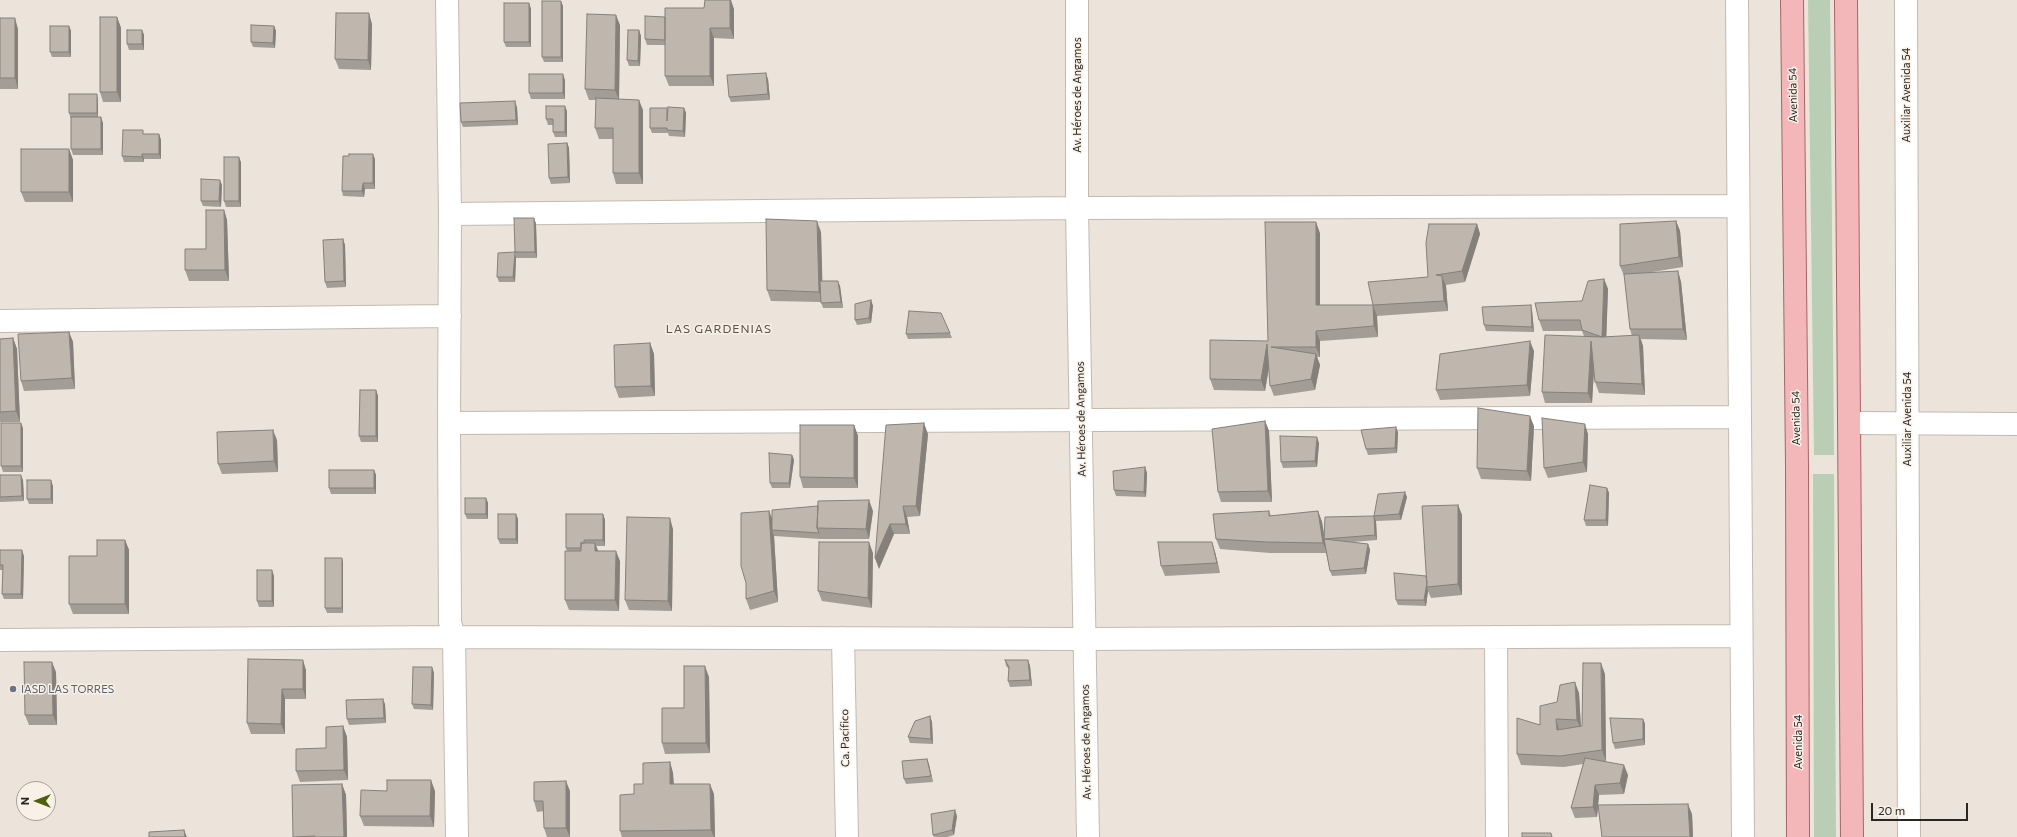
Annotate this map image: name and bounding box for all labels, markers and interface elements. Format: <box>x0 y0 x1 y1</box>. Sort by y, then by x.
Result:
street label: Av. Héroes de Angamos <box>1070 37 1084 153</box>
street label: Auxiliar Avenida 54 <box>1899 48 1913 142</box>
street label: Avenida 54 <box>1786 68 1800 122</box>
district label: LAS GARDENIAS <box>666 322 772 336</box>
street label: Av. Héroes de Angamos <box>1073 361 1089 477</box>
street label: Auxiliar Avenida 54 <box>1900 372 1914 466</box>
street label: Avenida 54 <box>1789 391 1803 445</box>
place label: IASD LAS TORRES <box>21 682 114 696</box>
marker: IASD LAS TORRES <box>8 684 18 694</box>
street label: Av. Héroes de Angamos <box>1078 684 1094 800</box>
street label: Ca. Pacífico <box>838 709 852 767</box>
street label: Avenida 54 <box>1791 715 1805 769</box>
north arrow <box>16 781 56 821</box>
scale bar <box>1873 795 1970 821</box>
text: N <box>18 797 31 805</box>
text: 20 m <box>1878 803 1905 817</box>

